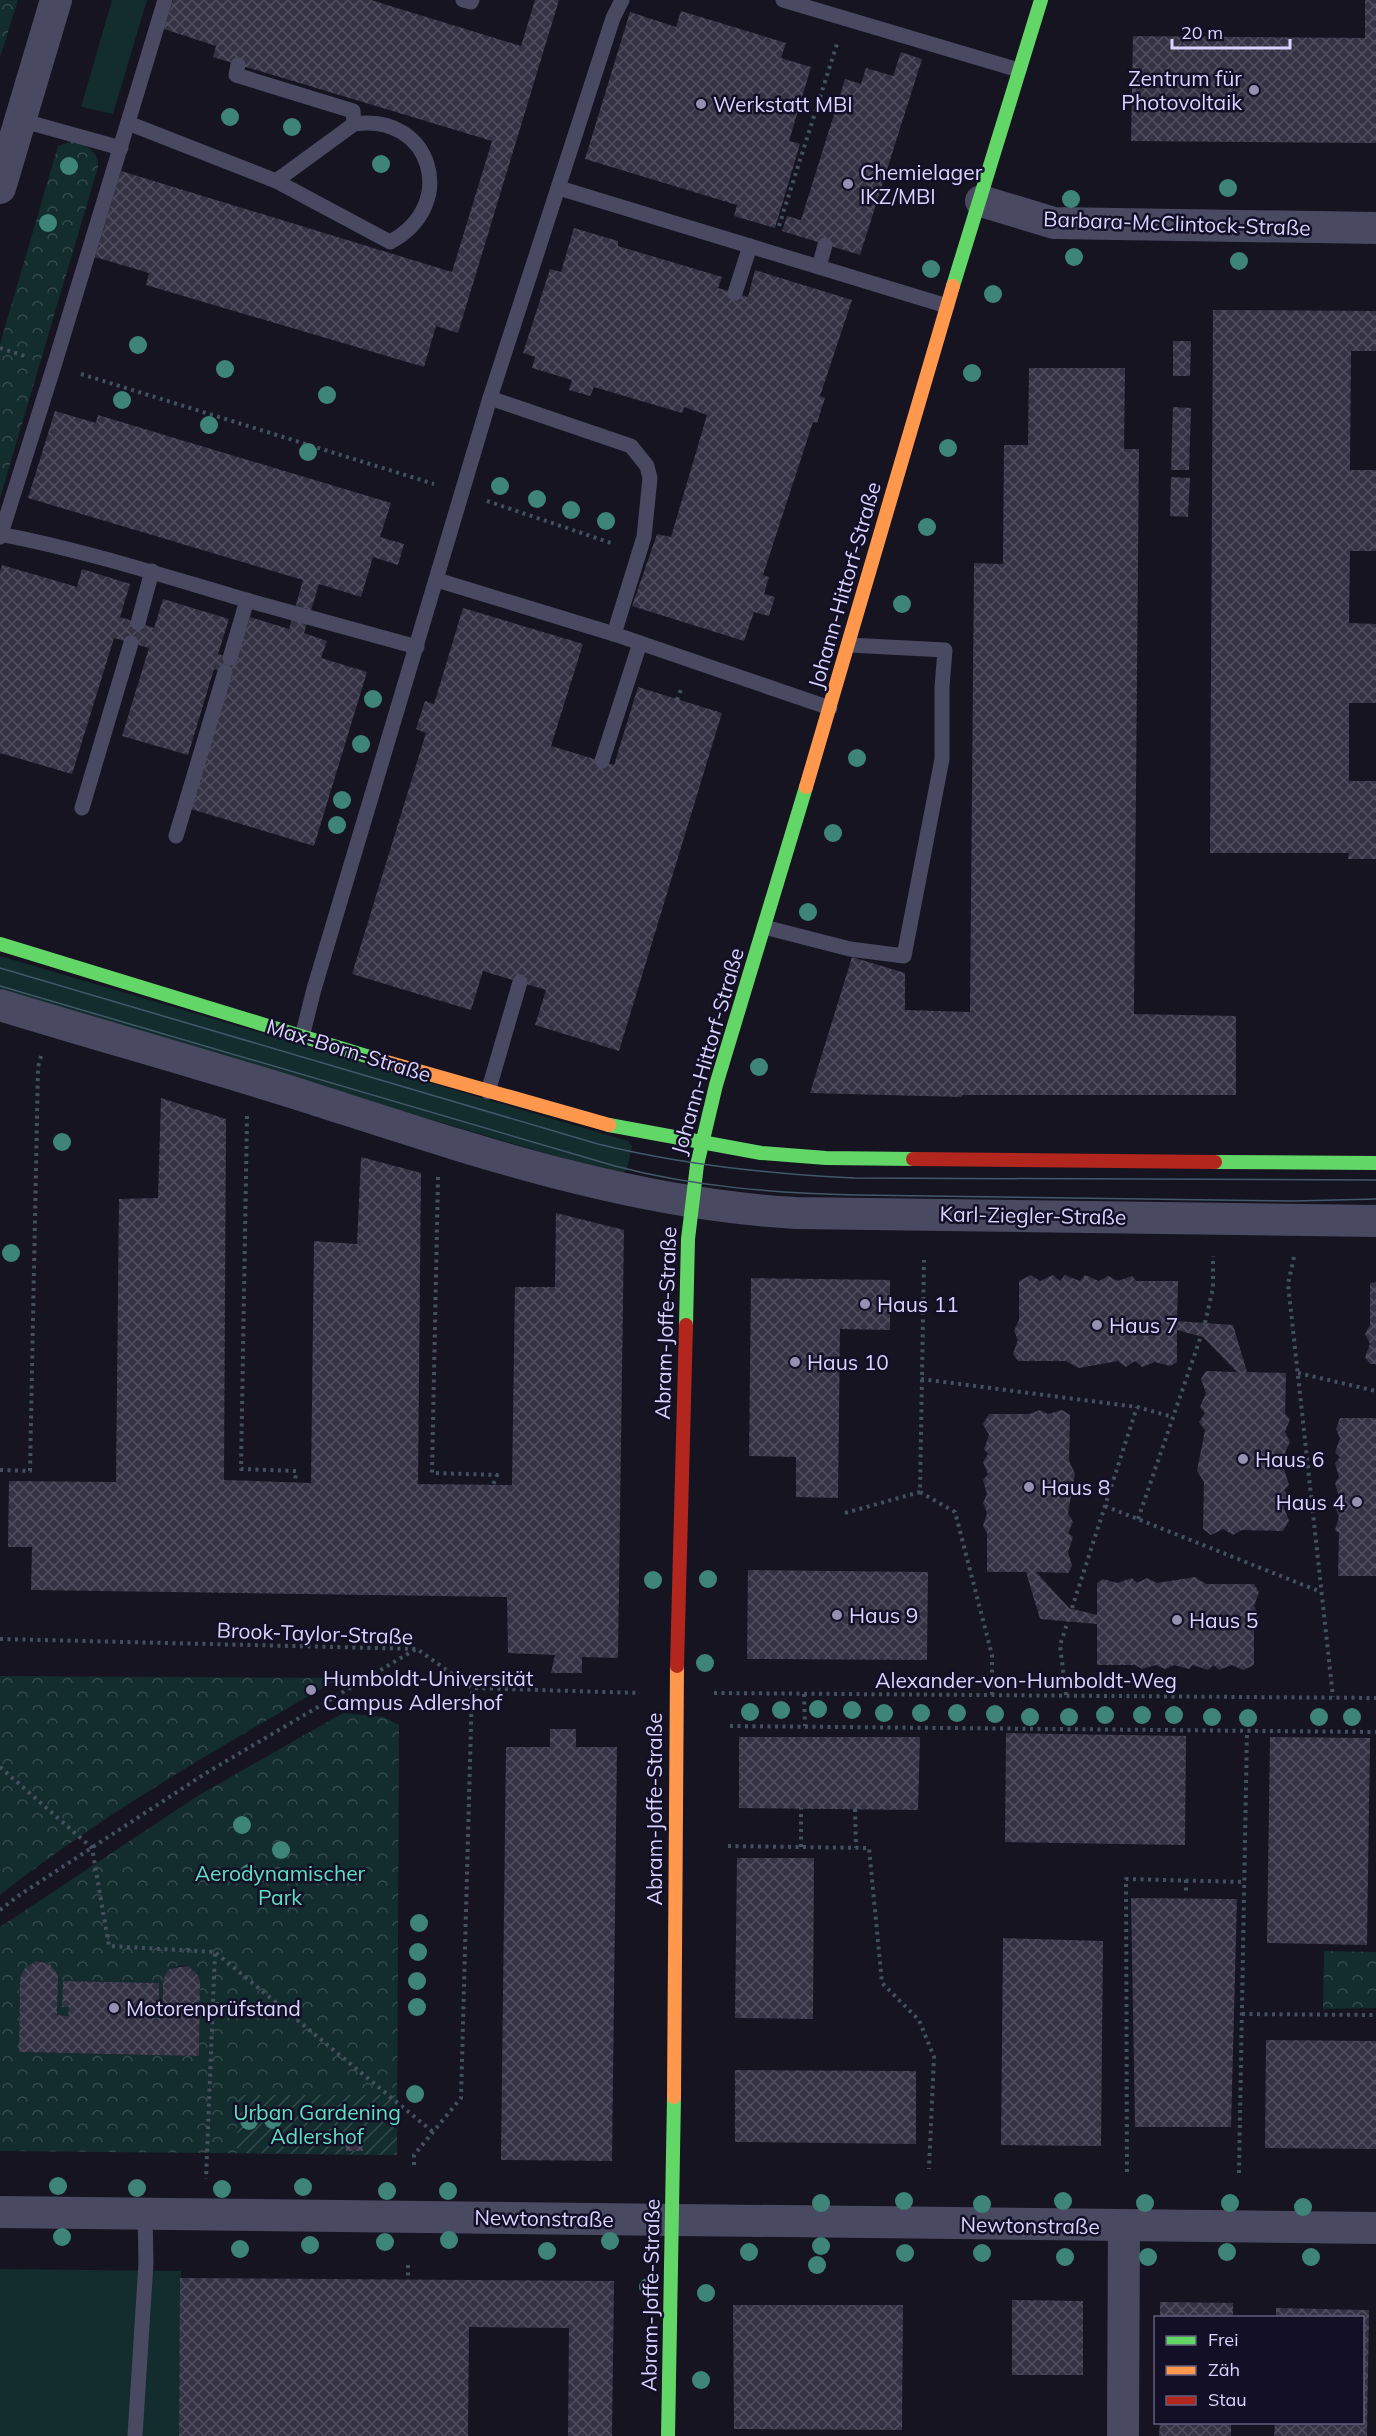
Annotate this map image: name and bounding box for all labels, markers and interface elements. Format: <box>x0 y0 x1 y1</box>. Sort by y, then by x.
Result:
scale bar <box>1172 12 1290 50</box>
text: 20 m <box>1181 21 1223 44</box>
place label: Zentrum für Photovoltaik <box>1121 65 1242 115</box>
marker: Zentrum für Photovoltaik <box>1247 83 1261 97</box>
place label: Werkstatt MBI <box>713 91 853 117</box>
marker: Werkstatt MBI <box>694 97 708 111</box>
place label: Chemielager IKZ/MBI <box>860 159 983 209</box>
marker: Chemielager IKZ/MBI <box>841 177 855 191</box>
street label: Barbara-McClintock-Straße <box>1043 205 1311 241</box>
street label: Johann-Hittorf-Straße <box>802 479 886 691</box>
street label: Johann-Hittorf-Straße <box>665 945 749 1157</box>
street label: Max-Born-Straße <box>264 1013 434 1087</box>
street label: Karl-Ziegler-Straße <box>940 1200 1126 1230</box>
street label: Abram-Joffe-Straße <box>649 1226 681 1420</box>
place label: Haus 11 <box>877 1291 959 1317</box>
marker: Haus 11 <box>858 1297 872 1311</box>
place label: Haus 7 <box>1109 1312 1178 1338</box>
marker: Haus 7 <box>1090 1318 1104 1332</box>
place label: Haus 10 <box>807 1349 889 1375</box>
marker: Haus 10 <box>788 1355 802 1369</box>
place label: Haus 6 <box>1255 1446 1324 1472</box>
marker: Haus 6 <box>1236 1452 1250 1466</box>
place label: Haus 8 <box>1041 1474 1110 1500</box>
marker: Haus 8 <box>1022 1480 1036 1494</box>
place label: Haus 4 <box>1276 1489 1345 1515</box>
marker: Haus 4 <box>1350 1495 1364 1509</box>
place label: Haus 9 <box>849 1602 918 1628</box>
place label: Haus 5 <box>1189 1607 1258 1633</box>
marker: Haus 9 <box>830 1608 844 1622</box>
marker: Haus 5 <box>1170 1613 1184 1627</box>
street label: Brook-Taylor-Straße <box>216 1617 414 1649</box>
place label: Humboldt-Universität Campus Adlershof <box>323 1665 533 1715</box>
street label: Alexander-von-Humboldt-Weg <box>875 1667 1177 1693</box>
marker: Humboldt-Universität Campus Adlershof <box>304 1683 318 1697</box>
street label: Abram-Joffe-Straße <box>641 1713 667 1905</box>
park label: Aerodynamischer Park <box>195 1860 366 1910</box>
place label: Motorenprüfstand <box>126 1995 301 2021</box>
marker: Motorenprüfstand <box>107 2001 121 2015</box>
park label: Urban Gardening Adlershof <box>233 2099 401 2149</box>
street label: Abram-Joffe-Straße <box>635 2198 665 2392</box>
street label: Newtonstraße <box>474 2204 614 2232</box>
street label: Newtonstraße <box>960 2211 1100 2239</box>
legend <box>1154 2316 1364 2424</box>
text: Frei <box>1208 2328 1238 2351</box>
text: Zäh <box>1208 2358 1240 2381</box>
text: Stau <box>1208 2388 1247 2411</box>

